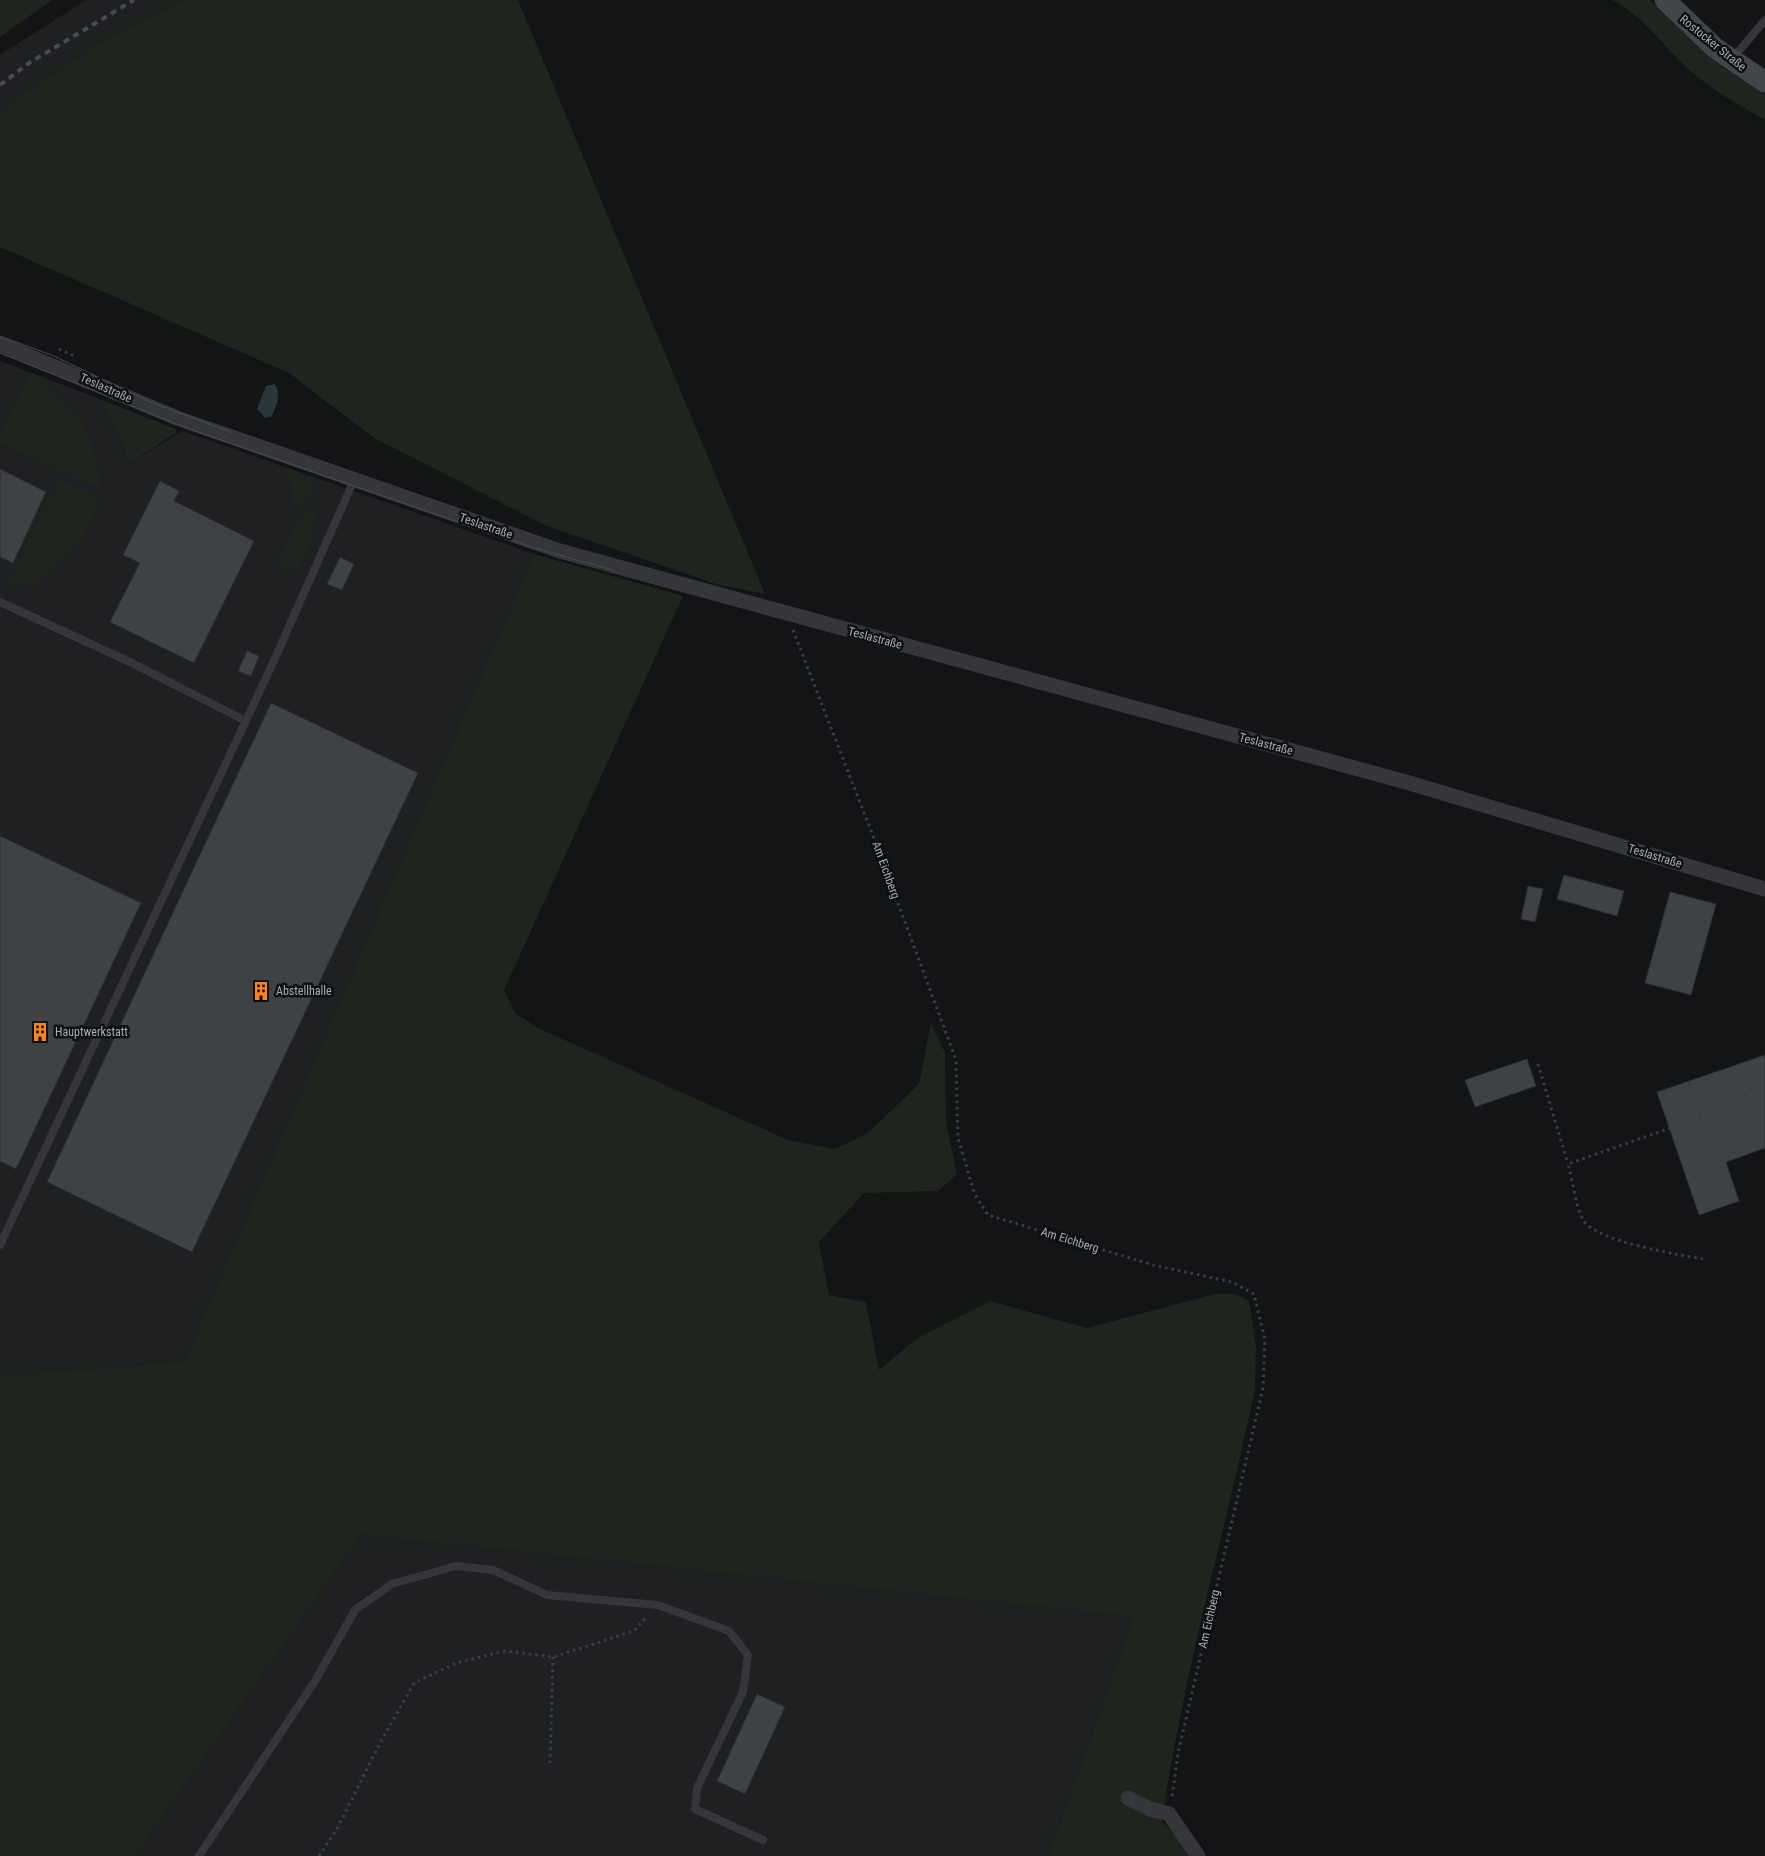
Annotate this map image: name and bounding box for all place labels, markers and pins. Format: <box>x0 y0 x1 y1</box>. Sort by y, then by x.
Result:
building icon: Abstellhalle <box>250 980 272 1002</box>
place label: Abstellhalle <box>276 984 332 998</box>
building icon: Hauptwerkstatt <box>29 1021 51 1043</box>
place label: Hauptwerkstatt <box>55 1025 128 1039</box>

